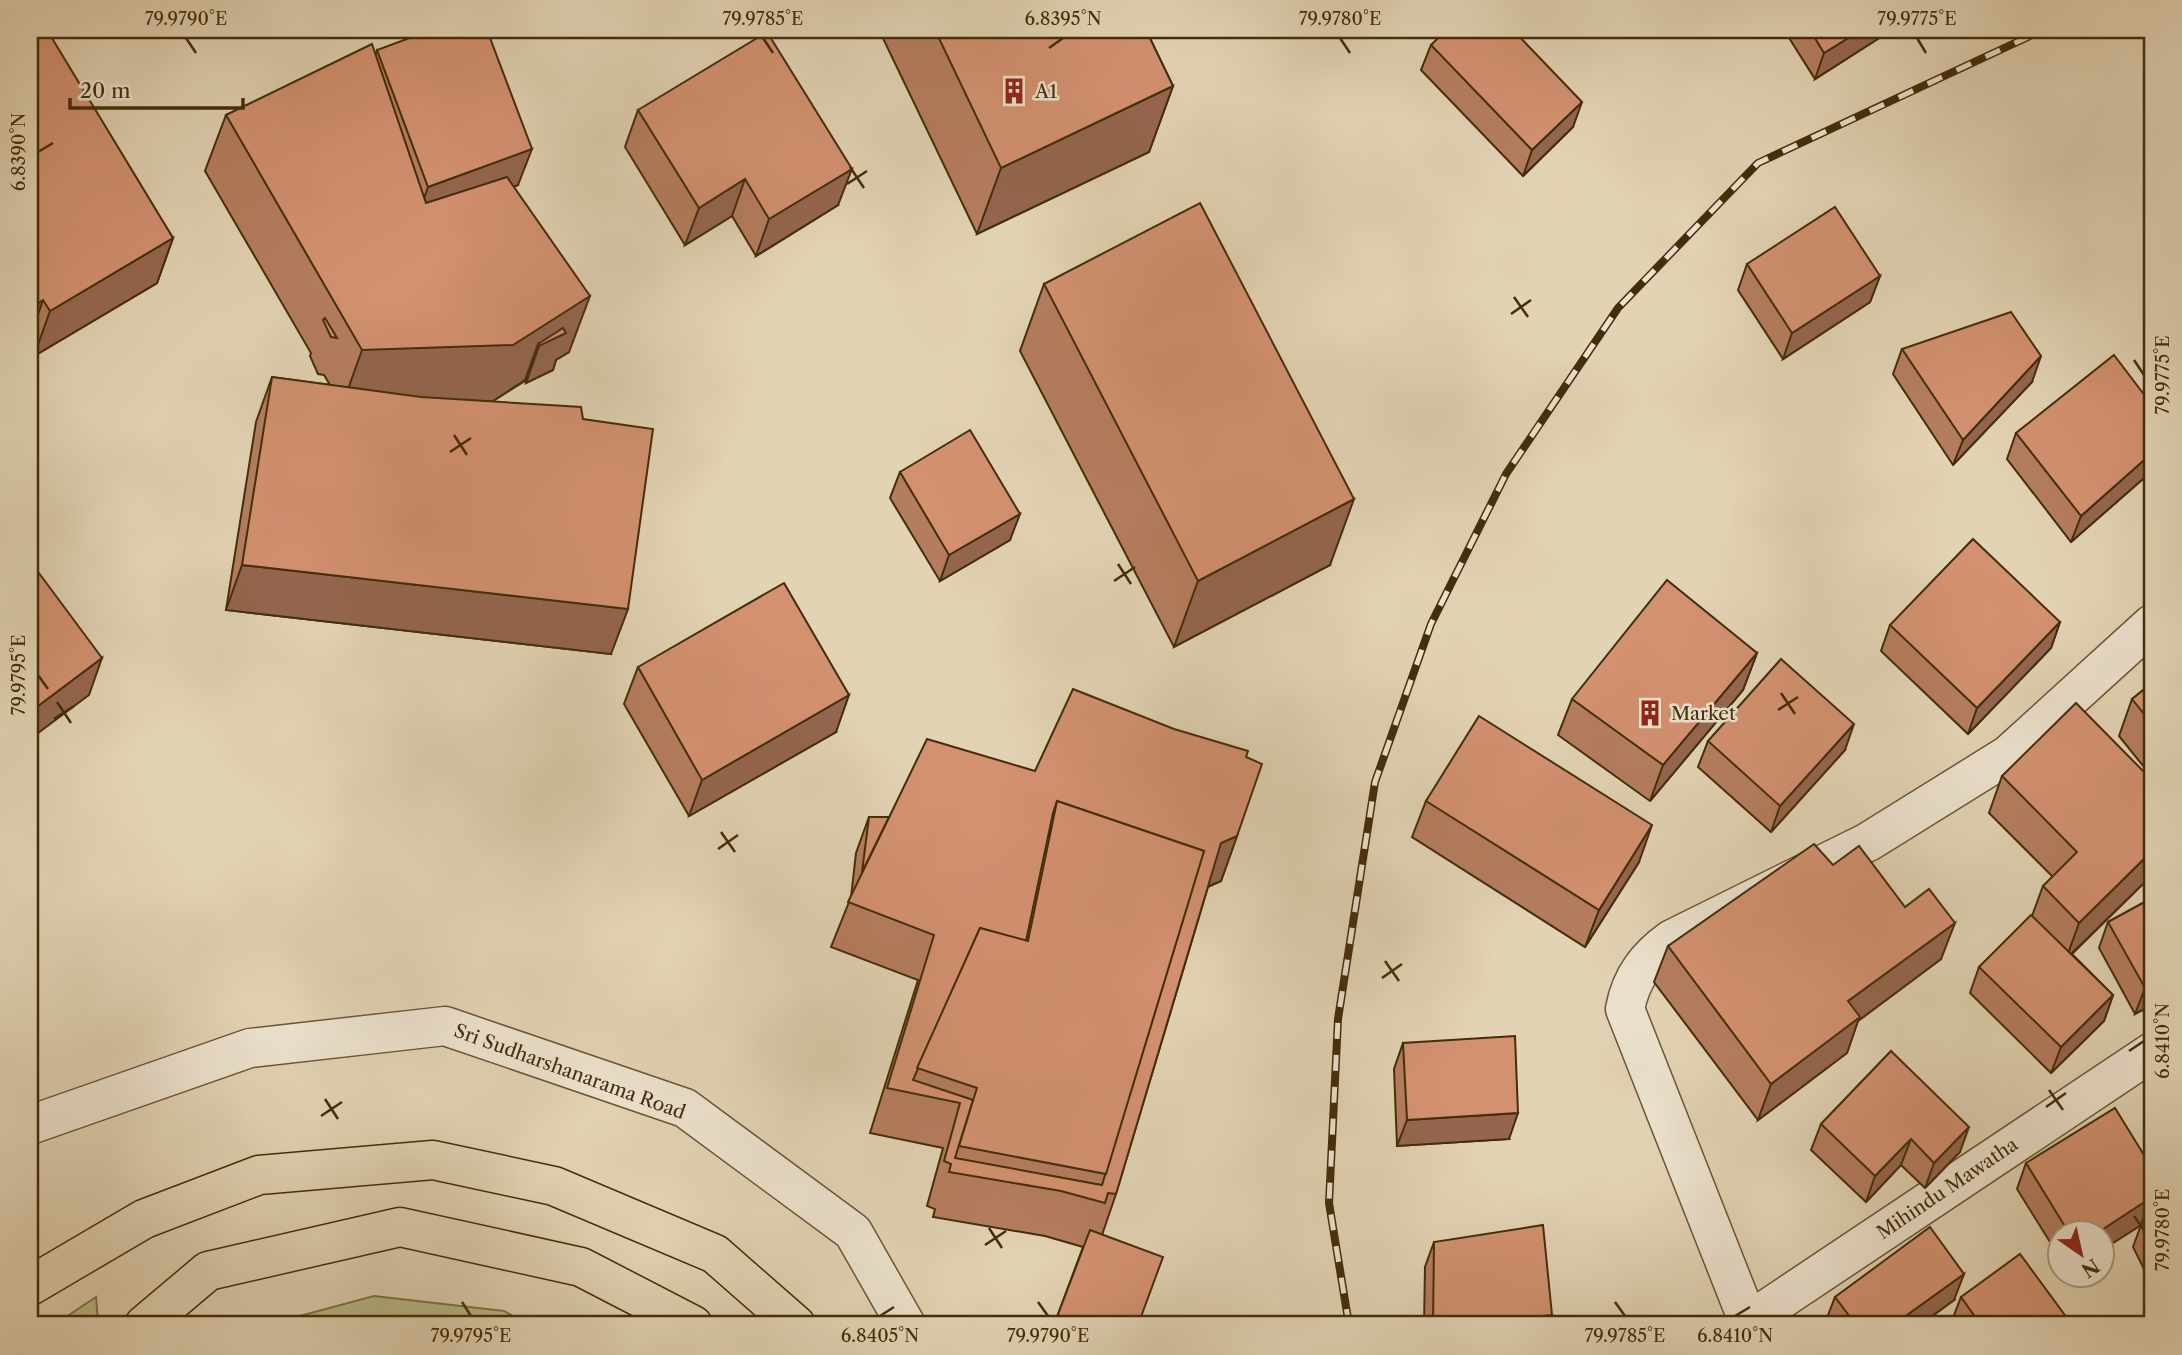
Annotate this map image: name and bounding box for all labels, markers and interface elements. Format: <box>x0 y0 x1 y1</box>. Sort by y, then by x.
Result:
text: 79.9790°E <box>145 8 227 30</box>
text: 79.9785°E <box>722 8 804 30</box>
text: 6.8395°N <box>1024 8 1102 30</box>
text: 79.9780°E <box>1299 8 1381 30</box>
text: 79.9775°E <box>1877 8 1957 30</box>
scale bar <box>70 66 243 110</box>
building icon: A1 <box>999 76 1029 106</box>
text: 20 m <box>80 78 131 103</box>
place label: A1 <box>1034 80 1057 103</box>
text: 6.8390°N <box>8 113 30 191</box>
text: 79.9775°E <box>2152 335 2174 415</box>
text: 79.9795°E <box>8 635 30 715</box>
building icon: Market <box>1635 698 1665 728</box>
place label: Market <box>1671 702 1736 725</box>
text: 6.8410°N <box>2152 1003 2174 1079</box>
street label: Sri Sudharshanarama Road <box>451 1019 689 1124</box>
street label: Mihindu Mawatha <box>1872 1133 2022 1244</box>
text: 79.9780°E <box>2152 1189 2174 1271</box>
north arrow <box>2046 1218 2116 1288</box>
text: N <box>2077 1254 2104 1282</box>
text: 79.9795°E <box>431 1325 511 1347</box>
text: 6.8405°N <box>841 1325 919 1347</box>
text: 79.9790°E <box>1007 1325 1089 1347</box>
text: 79.9785°E <box>1584 1325 1666 1347</box>
text: 6.8410°N <box>1697 1325 1773 1347</box>

